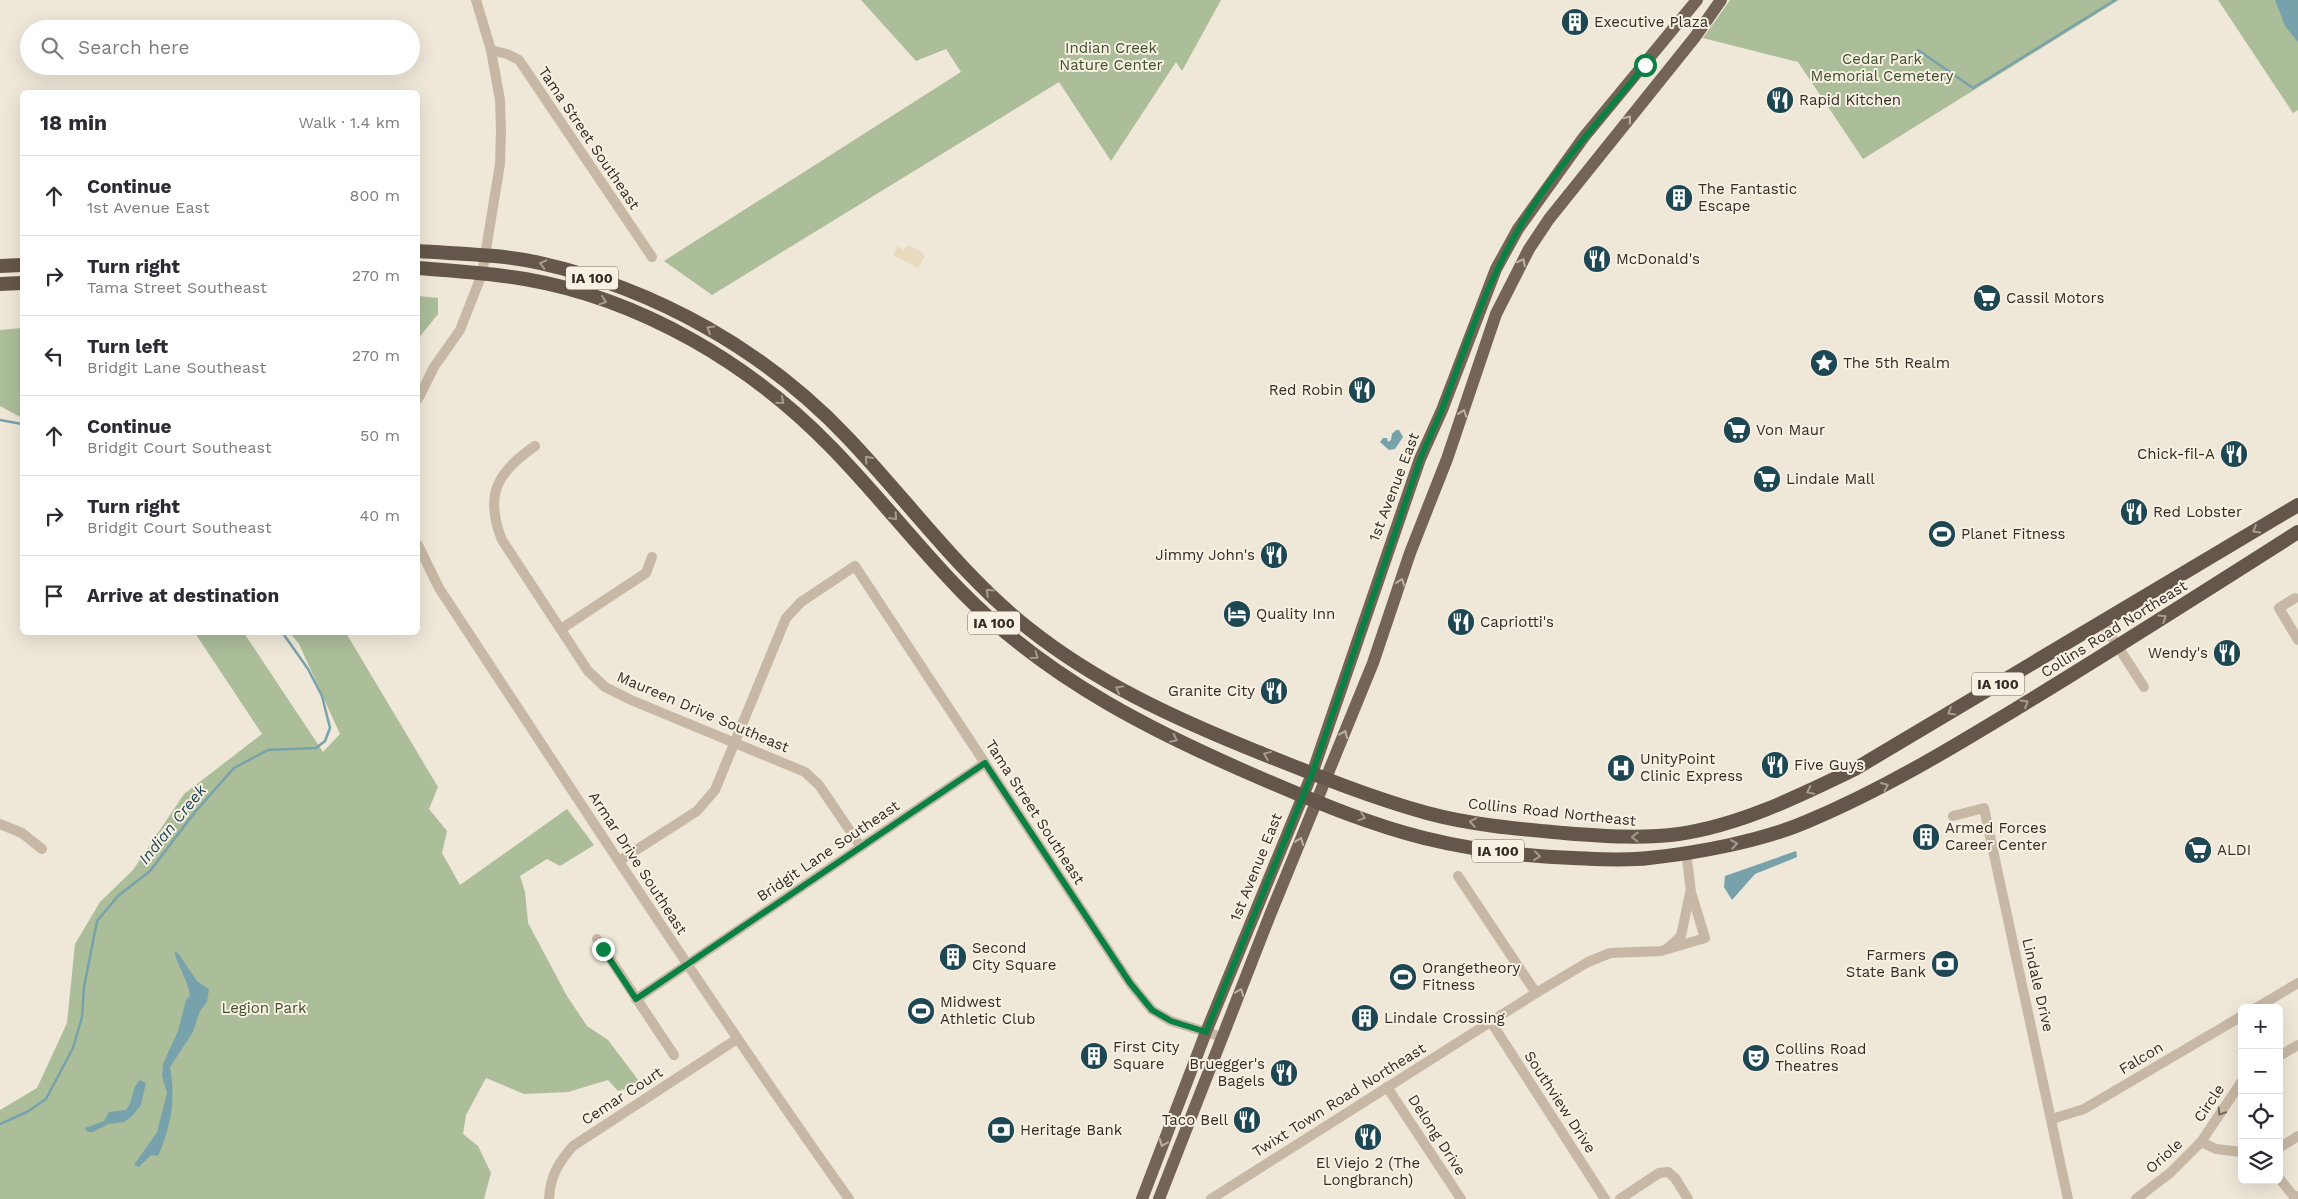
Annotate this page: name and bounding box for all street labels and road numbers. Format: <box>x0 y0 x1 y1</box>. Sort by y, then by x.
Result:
street label: Tama Street Southeast <box>534 63 644 214</box>
road number: IA 100 <box>566 266 618 290</box>
street label: 1st Avenue East <box>1365 429 1423 544</box>
street label: Collins Road Northeast <box>2038 576 2191 681</box>
road number: IA 100 <box>968 612 1020 634</box>
street label: Maureen Drive Southeast <box>614 668 792 757</box>
road number: IA 100 <box>1972 672 2024 696</box>
street label: Tama Street Southeast <box>982 736 1089 888</box>
street label: Armar Drive Southeast <box>585 788 691 938</box>
street label: Collins Road Northeast <box>1467 794 1638 830</box>
street label: Bridgit Lane Southeast <box>753 796 903 905</box>
street label: 1st Avenue East <box>1226 810 1286 924</box>
road number: IA 100 <box>1472 839 1524 862</box>
street label: Lindale Drive <box>2018 936 2058 1034</box>
street label: Falcon <box>2116 1038 2166 1078</box>
street label: Twixt Town Road Northeast <box>1249 1039 1430 1161</box>
street label: Southview Drive <box>1520 1048 1600 1156</box>
street label: Cemar Court <box>578 1063 667 1129</box>
street label: Circle <box>2190 1081 2228 1125</box>
street label: Delong Drive <box>1404 1091 1470 1179</box>
street label: Oriole <box>2142 1135 2186 1177</box>

